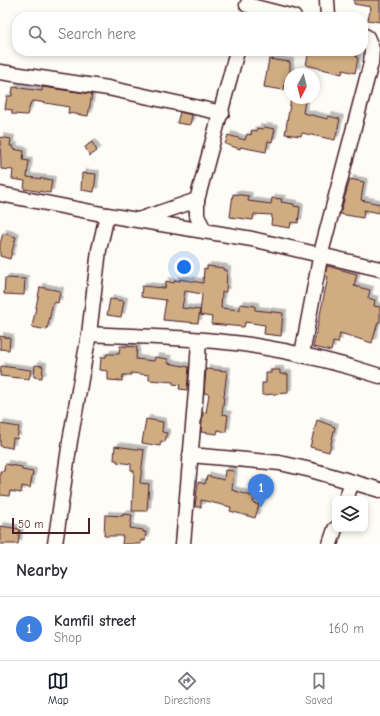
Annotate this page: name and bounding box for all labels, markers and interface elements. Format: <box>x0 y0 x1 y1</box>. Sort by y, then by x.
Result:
search box <box>12 12 368 56</box>
icon: search <box>26 23 48 45</box>
text: Search here <box>58 25 136 43</box>
north arrow <box>284 68 320 104</box>
your location <box>174 257 194 277</box>
pin: 1 <box>248 474 274 507</box>
map controls <box>332 496 368 532</box>
button: layers <box>332 496 368 532</box>
scale bar <box>12 516 90 535</box>
text: 50 m <box>18 518 43 531</box>
text: Nearby <box>16 561 67 580</box>
text: Kamfil street <box>54 612 136 630</box>
text: 1 <box>26 621 32 636</box>
text: 160 m <box>329 621 364 636</box>
text: Shop <box>54 630 82 645</box>
tab: Map <box>47 670 69 707</box>
tab: Directions <box>164 670 211 707</box>
tab: Saved <box>305 670 333 707</box>

